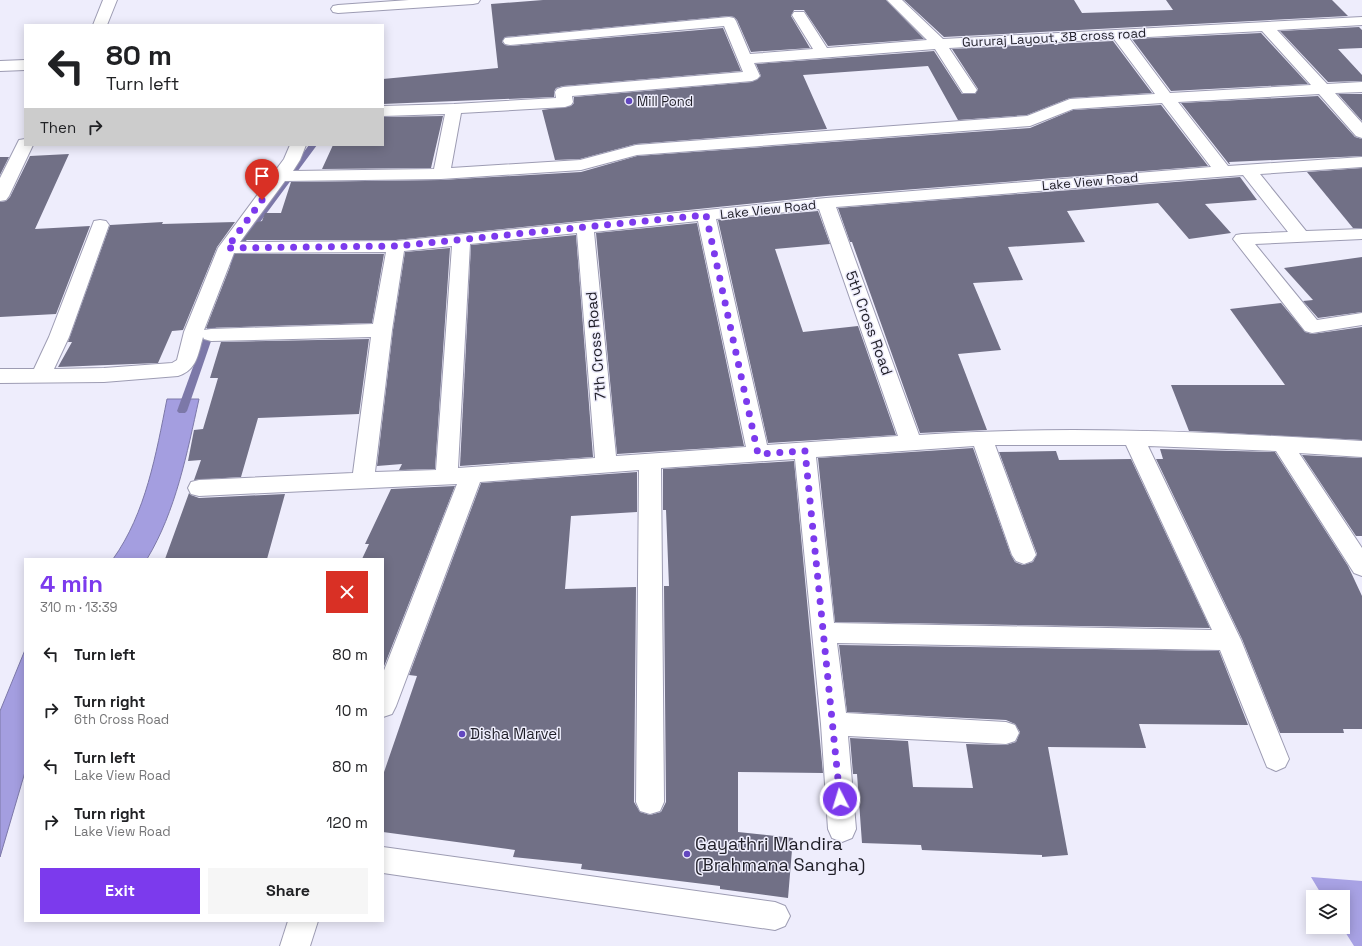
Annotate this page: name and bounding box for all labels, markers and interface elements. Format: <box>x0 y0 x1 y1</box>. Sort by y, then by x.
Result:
street label: Gururaj Layout, 3B cross road <box>962 24 1146 51</box>
text: 80 m <box>106 37 172 73</box>
icon: left <box>40 40 92 92</box>
text: Turn left <box>106 72 179 95</box>
place label: Mill Pond <box>637 93 693 110</box>
marker: Mill Pond <box>624 96 634 106</box>
icon: right <box>84 116 106 138</box>
text: Then <box>40 118 76 137</box>
pin <box>245 159 279 200</box>
icon: arrive <box>251 165 273 187</box>
street label: Lake View Road <box>1041 169 1139 194</box>
street label: Lake View Road <box>719 196 817 223</box>
street label: 5th Cross Road <box>842 268 897 378</box>
street label: 7th Cross Road <box>581 291 610 401</box>
text: 4 min <box>40 568 103 599</box>
button: close <box>326 571 368 613</box>
text: 310 m · 13:39 <box>40 599 117 616</box>
icon: left <box>40 643 62 665</box>
text: Turn left <box>74 645 136 664</box>
text: 80 m <box>332 645 368 664</box>
text: Turn right <box>74 692 145 711</box>
icon: right <box>40 699 62 721</box>
text: 10 m <box>335 701 368 720</box>
text: 6th Cross Road <box>74 711 169 728</box>
place label: Disha Marvel <box>470 724 561 743</box>
marker: Disha Marvel <box>457 729 467 739</box>
text: Turn left <box>74 748 136 767</box>
icon: left <box>40 755 62 777</box>
text: 80 m <box>332 757 368 776</box>
text: Lake View Road <box>74 767 171 784</box>
position arrow <box>819 778 861 820</box>
text: Turn right <box>74 804 145 823</box>
icon: right <box>40 811 62 833</box>
text: 120 m <box>326 813 368 832</box>
text: Lake View Road <box>74 823 171 840</box>
place label: Gayathri Mandira (Brahmana Sangha) <box>695 832 865 876</box>
marker: Gayathri Mandira (Brahmana Sangha) <box>682 849 692 859</box>
button: Exit <box>40 868 200 914</box>
button: Share <box>208 868 368 914</box>
map controls <box>1306 890 1350 934</box>
button: layers <box>1306 890 1350 934</box>

